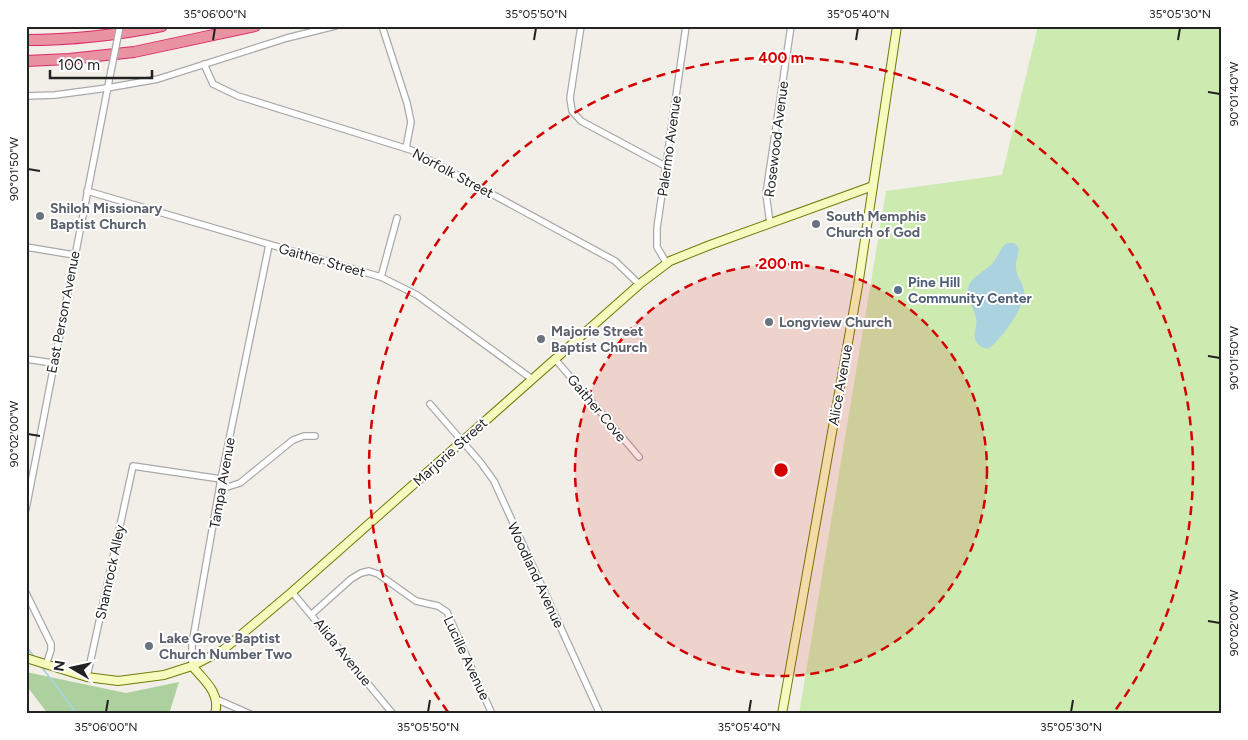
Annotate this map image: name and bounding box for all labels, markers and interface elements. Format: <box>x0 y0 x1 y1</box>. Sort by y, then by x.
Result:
text: 35°06'00"N <box>183 7 247 21</box>
text: 35°05'50"N <box>505 7 567 21</box>
text: 35°05'40"N <box>826 7 890 21</box>
text: 35°05'30"N <box>1149 7 1211 21</box>
scale bar <box>50 48 152 80</box>
text: 400 m <box>758 49 804 67</box>
text: 100 m <box>58 56 100 74</box>
text: 90°01'40"W <box>1227 61 1241 126</box>
street label: Rosewood Avenue <box>761 80 792 198</box>
street label: Palermo Avenue <box>654 94 685 197</box>
text: 90°01'50"W <box>7 137 21 201</box>
street label: Norfolk Street <box>409 145 496 202</box>
place label: Shiloh Missionary Baptist Church <box>50 200 163 233</box>
place label: South Memphis Church of God <box>826 208 927 241</box>
marker: Shiloh Missionary Baptist Church <box>34 210 46 222</box>
marker: South Memphis Church of God <box>810 218 822 230</box>
street label: Gaither Street <box>277 240 367 281</box>
street label: East Person Avenue <box>43 249 84 375</box>
text: 200 m <box>759 255 803 273</box>
place label: Pine Hill Community Center <box>908 274 1032 307</box>
marker: Pine Hill Community Center <box>892 284 904 296</box>
place label: Longview Church <box>779 314 892 331</box>
marker: Longview Church <box>763 316 775 328</box>
place label: Majorie Street Baptist Church <box>551 323 647 356</box>
text: 90°01'50"W <box>1227 326 1241 390</box>
marker: Majorie Street Baptist Church <box>535 333 547 345</box>
street label: Alice Avenue <box>825 343 856 427</box>
street label: Gaither Cove <box>564 371 630 446</box>
text: 90°02'00"W <box>7 400 21 467</box>
street label: Marjorie Street <box>410 415 491 490</box>
street label: Tampa Avenue <box>206 436 239 530</box>
centre of rings <box>772 461 790 479</box>
street label: Woodland Avenue <box>504 520 568 631</box>
street label: Shamrock Alley <box>92 522 129 621</box>
text: 90°02'00"W <box>1227 589 1241 656</box>
street label: Lucille Avenue <box>440 614 494 703</box>
street label: Alida Avenue <box>310 615 375 690</box>
place label: Lake Grove Baptist Church Number Two <box>159 630 292 663</box>
marker: Lake Grove Baptist Church Number Two <box>143 640 155 652</box>
north arrow <box>48 642 98 692</box>
text: N <box>50 659 69 673</box>
text: 35°06'00"N <box>74 720 138 734</box>
text: 35°05'50"N <box>397 720 459 734</box>
text: 35°05'40"N <box>717 720 781 734</box>
text: 35°05'30"N <box>1040 720 1102 734</box>

